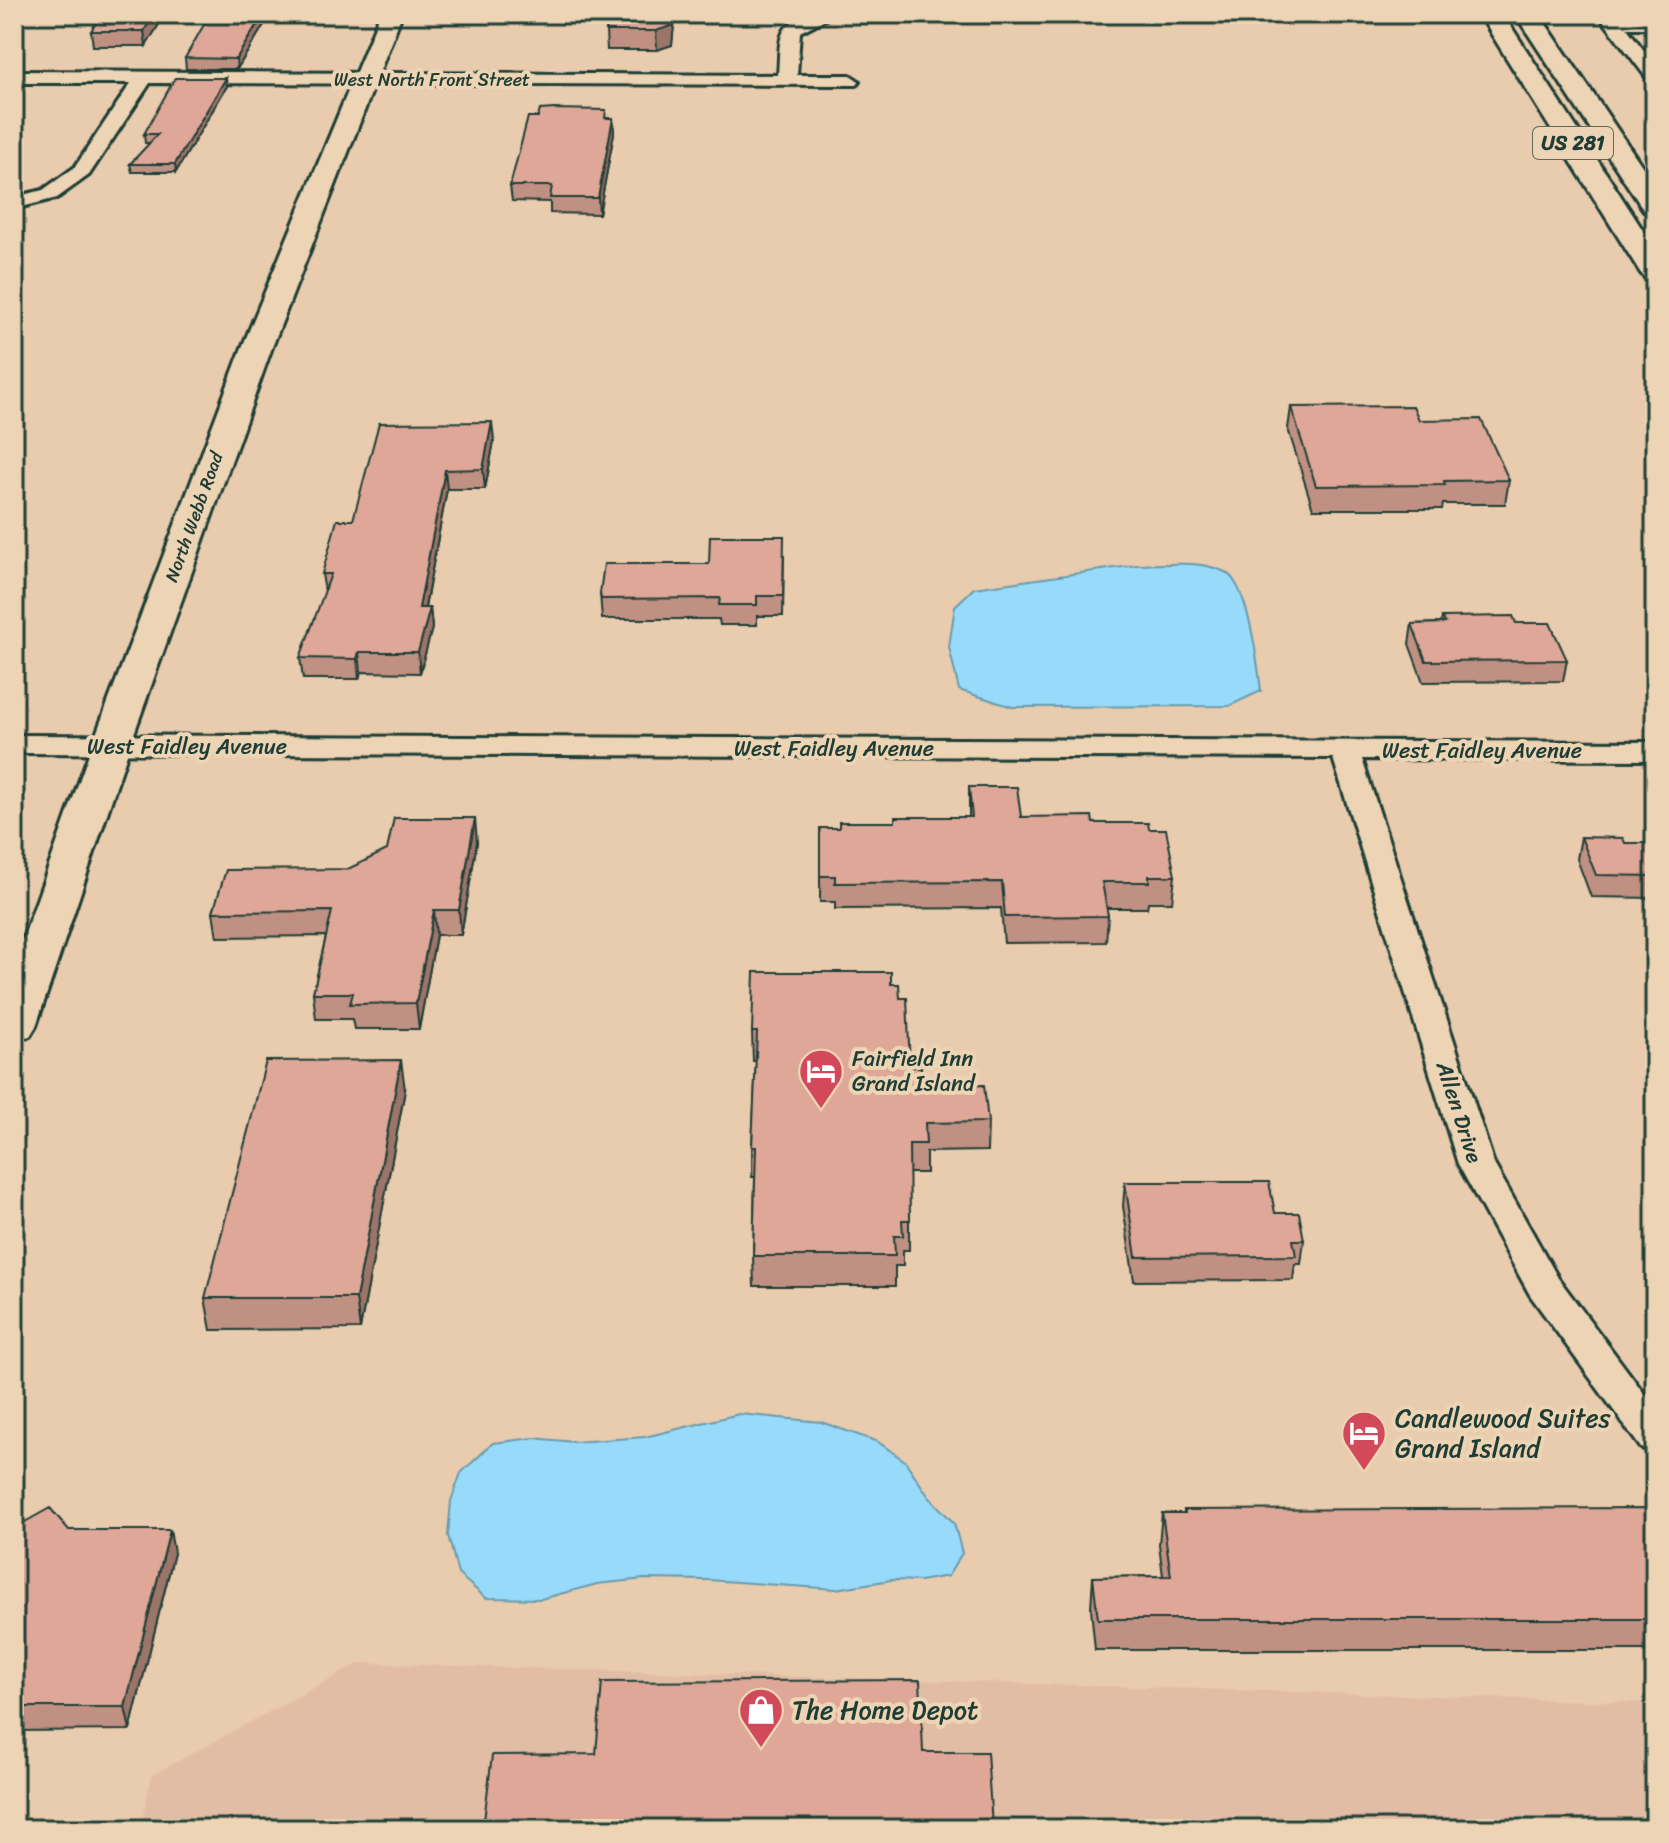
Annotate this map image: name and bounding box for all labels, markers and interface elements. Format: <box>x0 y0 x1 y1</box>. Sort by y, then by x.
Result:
street label: West North Front Street <box>334 64 530 96</box>
road number: US 281 <box>1533 127 1613 159</box>
street label: North Webb Road <box>156 446 233 587</box>
street label: West Faidley Avenue <box>87 727 287 766</box>
street label: West Faidley Avenue <box>734 729 934 768</box>
street label: West Faidley Avenue <box>1382 731 1582 770</box>
place label: Fairfield Inn Grand Island <box>852 1039 976 1103</box>
hotel icon: Fairfield Inn Grand Island <box>797 1047 845 1110</box>
street label: Allen Drive <box>1424 1055 1494 1168</box>
place label: Candlewood Suites Grand Island <box>1395 1395 1612 1471</box>
hotel icon: Candlewood Suites Grand Island <box>1340 1409 1388 1472</box>
shop icon: The Home Depot <box>737 1686 785 1749</box>
place label: The Home Depot <box>792 1687 978 1733</box>

